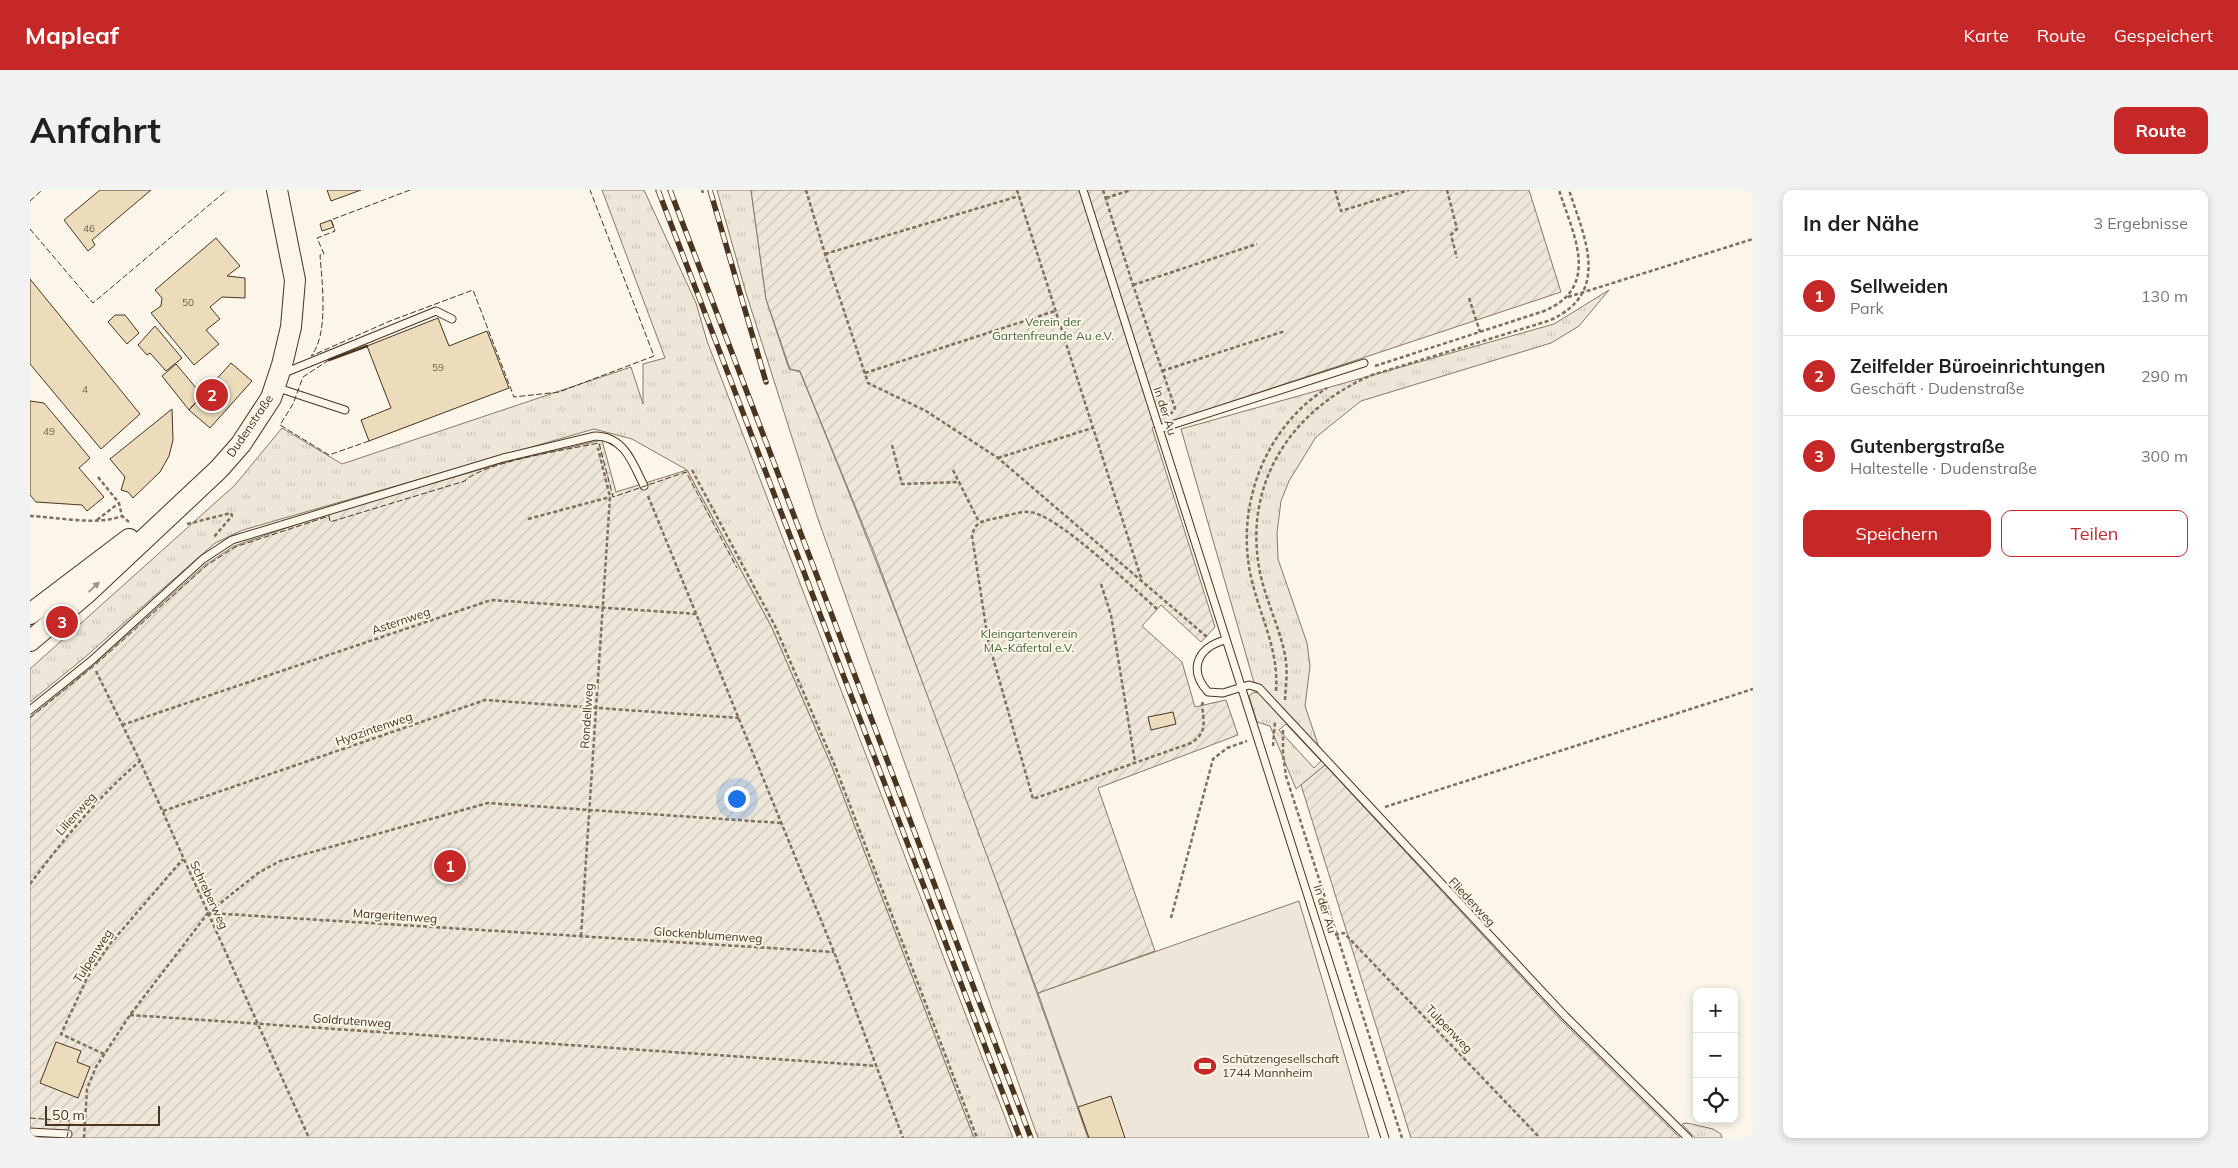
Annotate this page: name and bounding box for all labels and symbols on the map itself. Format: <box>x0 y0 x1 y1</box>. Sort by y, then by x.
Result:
house number: 46 <box>83 222 95 235</box>
house number: 50 <box>182 296 194 309</box>
park label: Verein der Gartenfreunde Au e.V. <box>992 314 1114 343</box>
house number: 59 <box>432 361 444 374</box>
pin: 2 <box>196 376 228 414</box>
house number: 4 <box>82 383 88 396</box>
street label: In der Au <box>1151 385 1180 437</box>
street label: Dudenstraße <box>223 392 276 460</box>
house number: 49 <box>43 425 55 438</box>
one-way arrow <box>88 581 100 593</box>
pin: 3 <box>46 603 78 641</box>
street label: Asternweg <box>370 604 432 638</box>
park label: Kleingartenverein MA-Käfertal e.V. <box>980 626 1078 655</box>
street label: Rondellweg <box>577 683 596 749</box>
street label: Hyazintenweg <box>333 708 414 749</box>
your location <box>724 786 750 812</box>
street label: Lilienweg <box>52 789 99 838</box>
pin: 1 <box>434 847 466 885</box>
street label: Schreberweg <box>187 858 232 931</box>
street label: Fliederweg <box>1446 874 1499 929</box>
street label: In der Au <box>1311 883 1340 935</box>
street label: Margeritenweg <box>352 905 438 926</box>
street label: Glockenblumenweg <box>653 923 763 946</box>
street label: Tulpenweg <box>70 926 115 985</box>
street label: Tulpenweg <box>1423 1002 1476 1056</box>
street label: Goldrutenweg <box>312 1010 392 1031</box>
place label: Schützengesellschaft 1744 Mannheim <box>1222 1051 1339 1080</box>
sports icon: Schützengesellschaft 1744 Mannheim <box>1192 1053 1218 1079</box>
scale bar <box>45 1103 160 1126</box>

